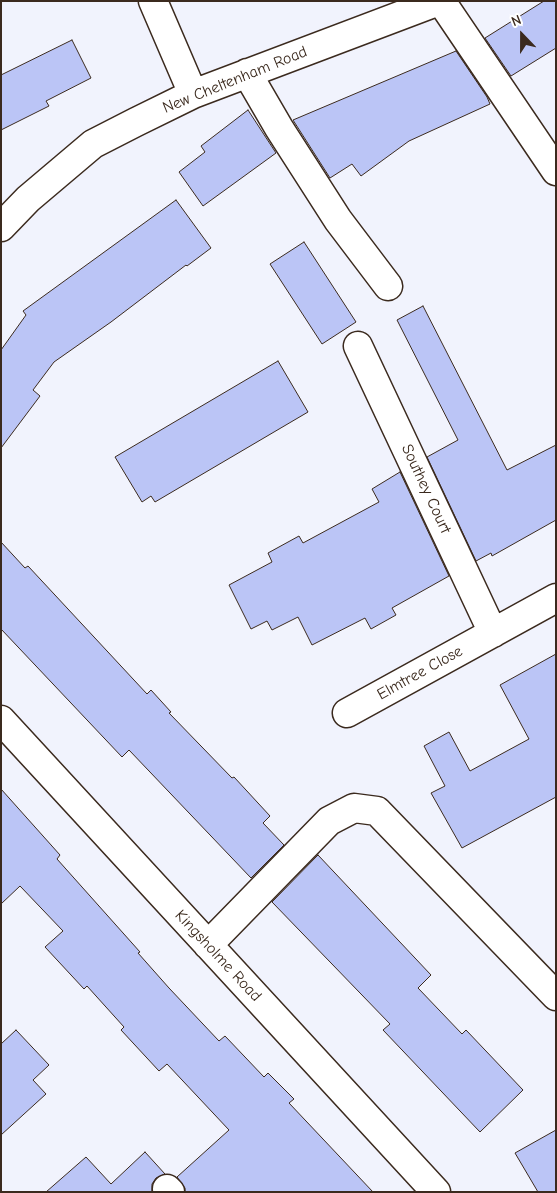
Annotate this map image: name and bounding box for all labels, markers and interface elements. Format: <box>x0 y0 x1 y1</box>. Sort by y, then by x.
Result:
north arrow <box>497 10 547 60</box>
text: N <box>509 11 524 30</box>
street label: New Cheltenham Road <box>160 42 310 118</box>
street label: Southey Court <box>397 441 455 537</box>
street label: Elmtree Close <box>374 642 466 704</box>
street label: Kingsholme Road <box>171 906 265 1006</box>

